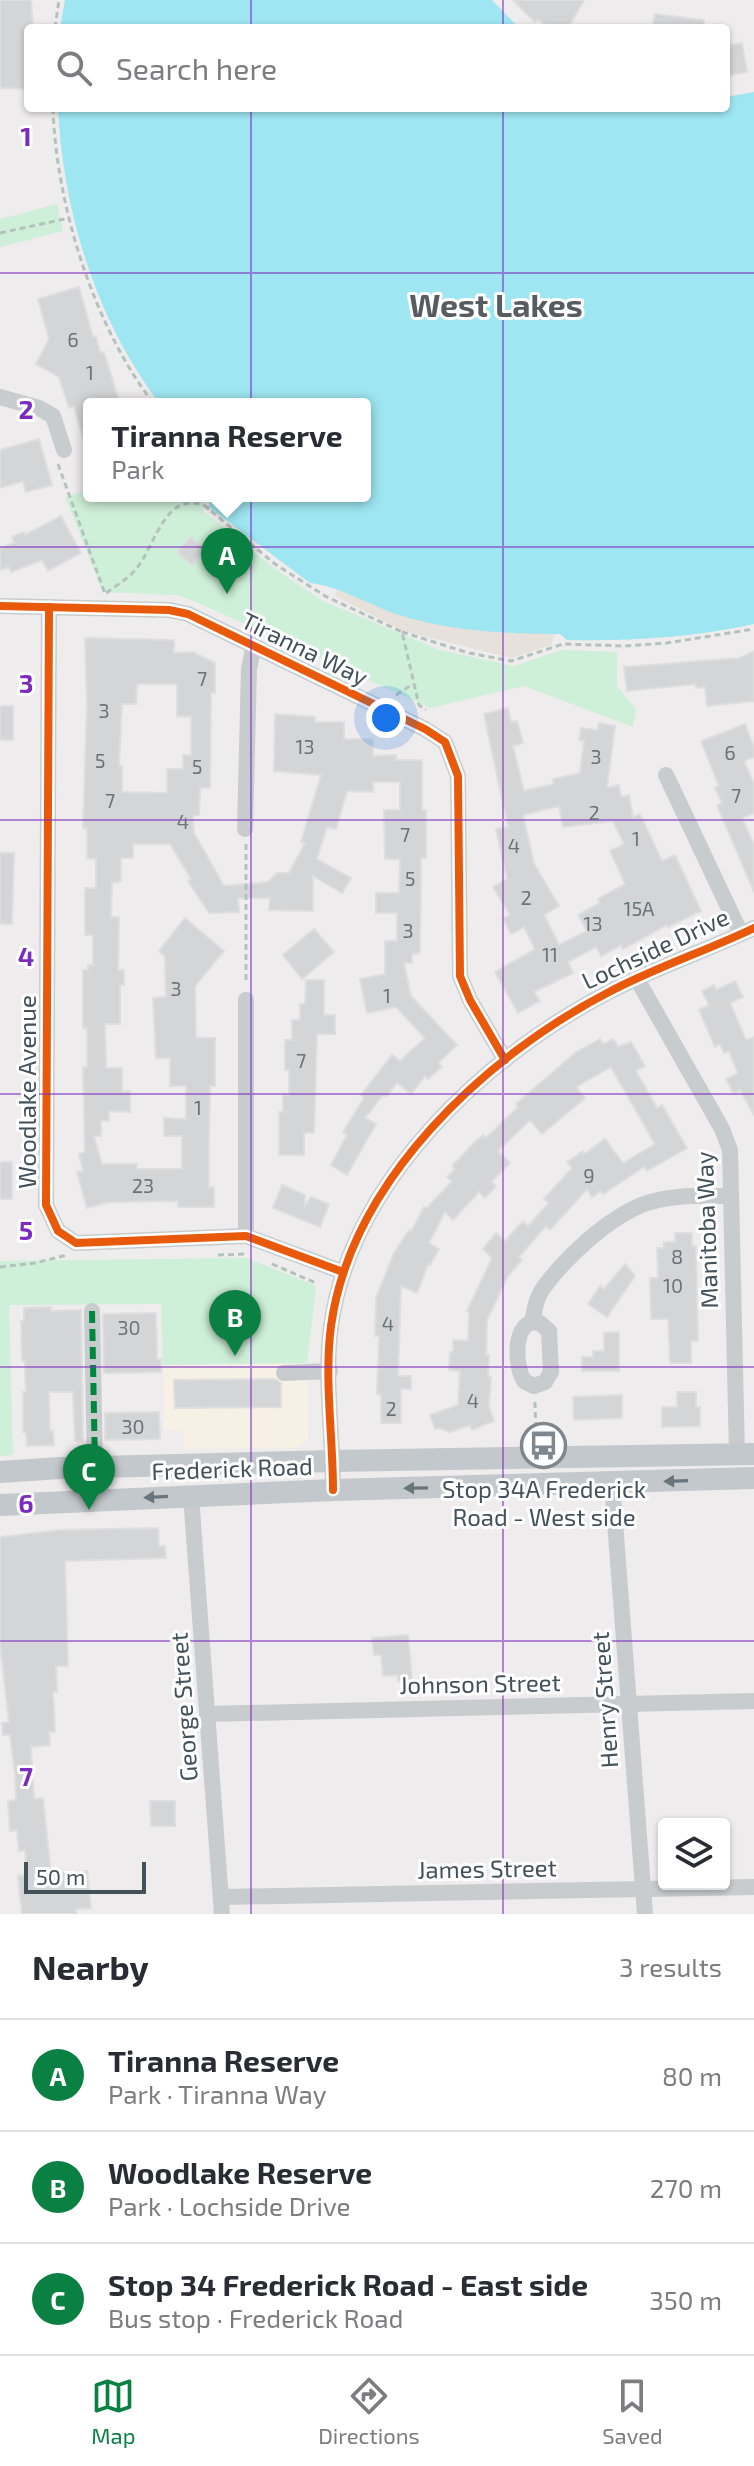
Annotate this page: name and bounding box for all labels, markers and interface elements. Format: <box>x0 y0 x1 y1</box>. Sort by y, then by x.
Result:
search box <box>24 24 730 112</box>
icon: search <box>52 46 96 90</box>
text: Search here <box>116 50 277 86</box>
text: 1 <box>20 120 32 151</box>
district label: West Lakes <box>409 285 583 323</box>
house number: 6 <box>67 327 79 351</box>
house number: 1 <box>86 360 94 384</box>
text: 2 <box>18 393 34 424</box>
popup <box>83 398 371 502</box>
text: Tiranna Reserve <box>111 417 343 453</box>
text: Park <box>111 453 165 484</box>
pin: A <box>201 528 253 594</box>
street label: Tiranna Way <box>237 605 373 691</box>
house number: 7 <box>197 666 207 690</box>
text: 3 <box>19 667 33 698</box>
house number: 3 <box>98 698 110 722</box>
your location <box>366 698 406 738</box>
house number: 13 <box>295 734 315 758</box>
house number: 6 <box>724 740 736 764</box>
house number: 3 <box>590 744 602 768</box>
house number: 5 <box>95 748 105 772</box>
house number: 5 <box>192 754 202 778</box>
house number: 7 <box>731 783 741 807</box>
house number: 7 <box>105 788 115 812</box>
house number: 2 <box>588 800 600 824</box>
house number: 4 <box>177 809 189 833</box>
house number: 7 <box>400 822 410 846</box>
house number: 1 <box>632 826 640 850</box>
house number: 4 <box>508 833 520 857</box>
house number: 5 <box>405 866 415 890</box>
house number: 2 <box>520 885 532 909</box>
house number: 15A <box>623 896 655 920</box>
street label: Lochside Drive <box>577 901 733 995</box>
house number: 13 <box>583 911 603 935</box>
house number: 3 <box>402 918 414 942</box>
text: 4 <box>18 940 34 971</box>
house number: 11 <box>542 942 558 966</box>
house number: 3 <box>170 976 182 1000</box>
house number: 1 <box>383 983 391 1007</box>
street label: Woodlake Avenue <box>12 995 41 1189</box>
house number: 7 <box>296 1048 306 1072</box>
house number: 1 <box>194 1095 202 1119</box>
street label: Manitoba Way <box>689 1151 723 1309</box>
house number: 9 <box>583 1163 595 1187</box>
house number: 23 <box>132 1173 154 1197</box>
text: 5 <box>19 1214 33 1245</box>
house number: 8 <box>671 1244 683 1268</box>
house number: 10 <box>663 1273 683 1297</box>
pin: B <box>209 1290 261 1356</box>
house number: 4 <box>382 1311 394 1335</box>
house number: 30 <box>117 1315 141 1339</box>
house number: 4 <box>467 1388 479 1412</box>
house number: 2 <box>385 1396 397 1420</box>
house number: 30 <box>121 1414 145 1438</box>
bus stop icon: Stop 34A Frederick Road - West side <box>520 1422 568 1470</box>
pin: C <box>63 1444 115 1510</box>
street label: Frederick Road <box>151 1451 313 1485</box>
place label: Stop 34A Frederick Road - West side <box>442 1474 646 1531</box>
one-way arrow <box>663 1474 688 1487</box>
one-way arrow <box>403 1482 428 1494</box>
text: 6 <box>18 1487 34 1518</box>
one-way arrow <box>143 1491 168 1504</box>
street label: George Street <box>163 1631 203 1783</box>
street label: Henry Street <box>585 1631 623 1769</box>
street label: Johnson Street <box>399 1667 561 1699</box>
text: 7 <box>19 1760 33 1791</box>
map controls <box>658 1818 730 1890</box>
button: layers <box>658 1818 730 1890</box>
street label: James Street <box>417 1852 557 1884</box>
scale bar <box>24 1858 146 1894</box>
text: 50 m <box>36 1863 85 1889</box>
text: Nearby <box>32 1946 149 1987</box>
text: 3 results <box>619 1951 722 1982</box>
text: Tiranna Reserve <box>108 2042 339 2078</box>
text: A <box>50 2060 66 2091</box>
text: 80 m <box>662 2060 722 2091</box>
text: Park · Tiranna Way <box>108 2078 327 2109</box>
text: Woodlake Reserve <box>108 2154 372 2190</box>
text: B <box>50 2172 66 2203</box>
text: 270 m <box>650 2172 722 2203</box>
text: Park · Lochside Drive <box>108 2190 351 2221</box>
text: Stop 34 Frederick Road - East side <box>108 2266 588 2302</box>
text: C <box>50 2284 66 2315</box>
text: 350 m <box>649 2284 722 2315</box>
text: Bus stop · Frederick Road <box>108 2302 403 2333</box>
tab: Map <box>91 2374 135 2448</box>
tab: Directions <box>318 2374 420 2448</box>
tab: Saved <box>602 2374 663 2448</box>

